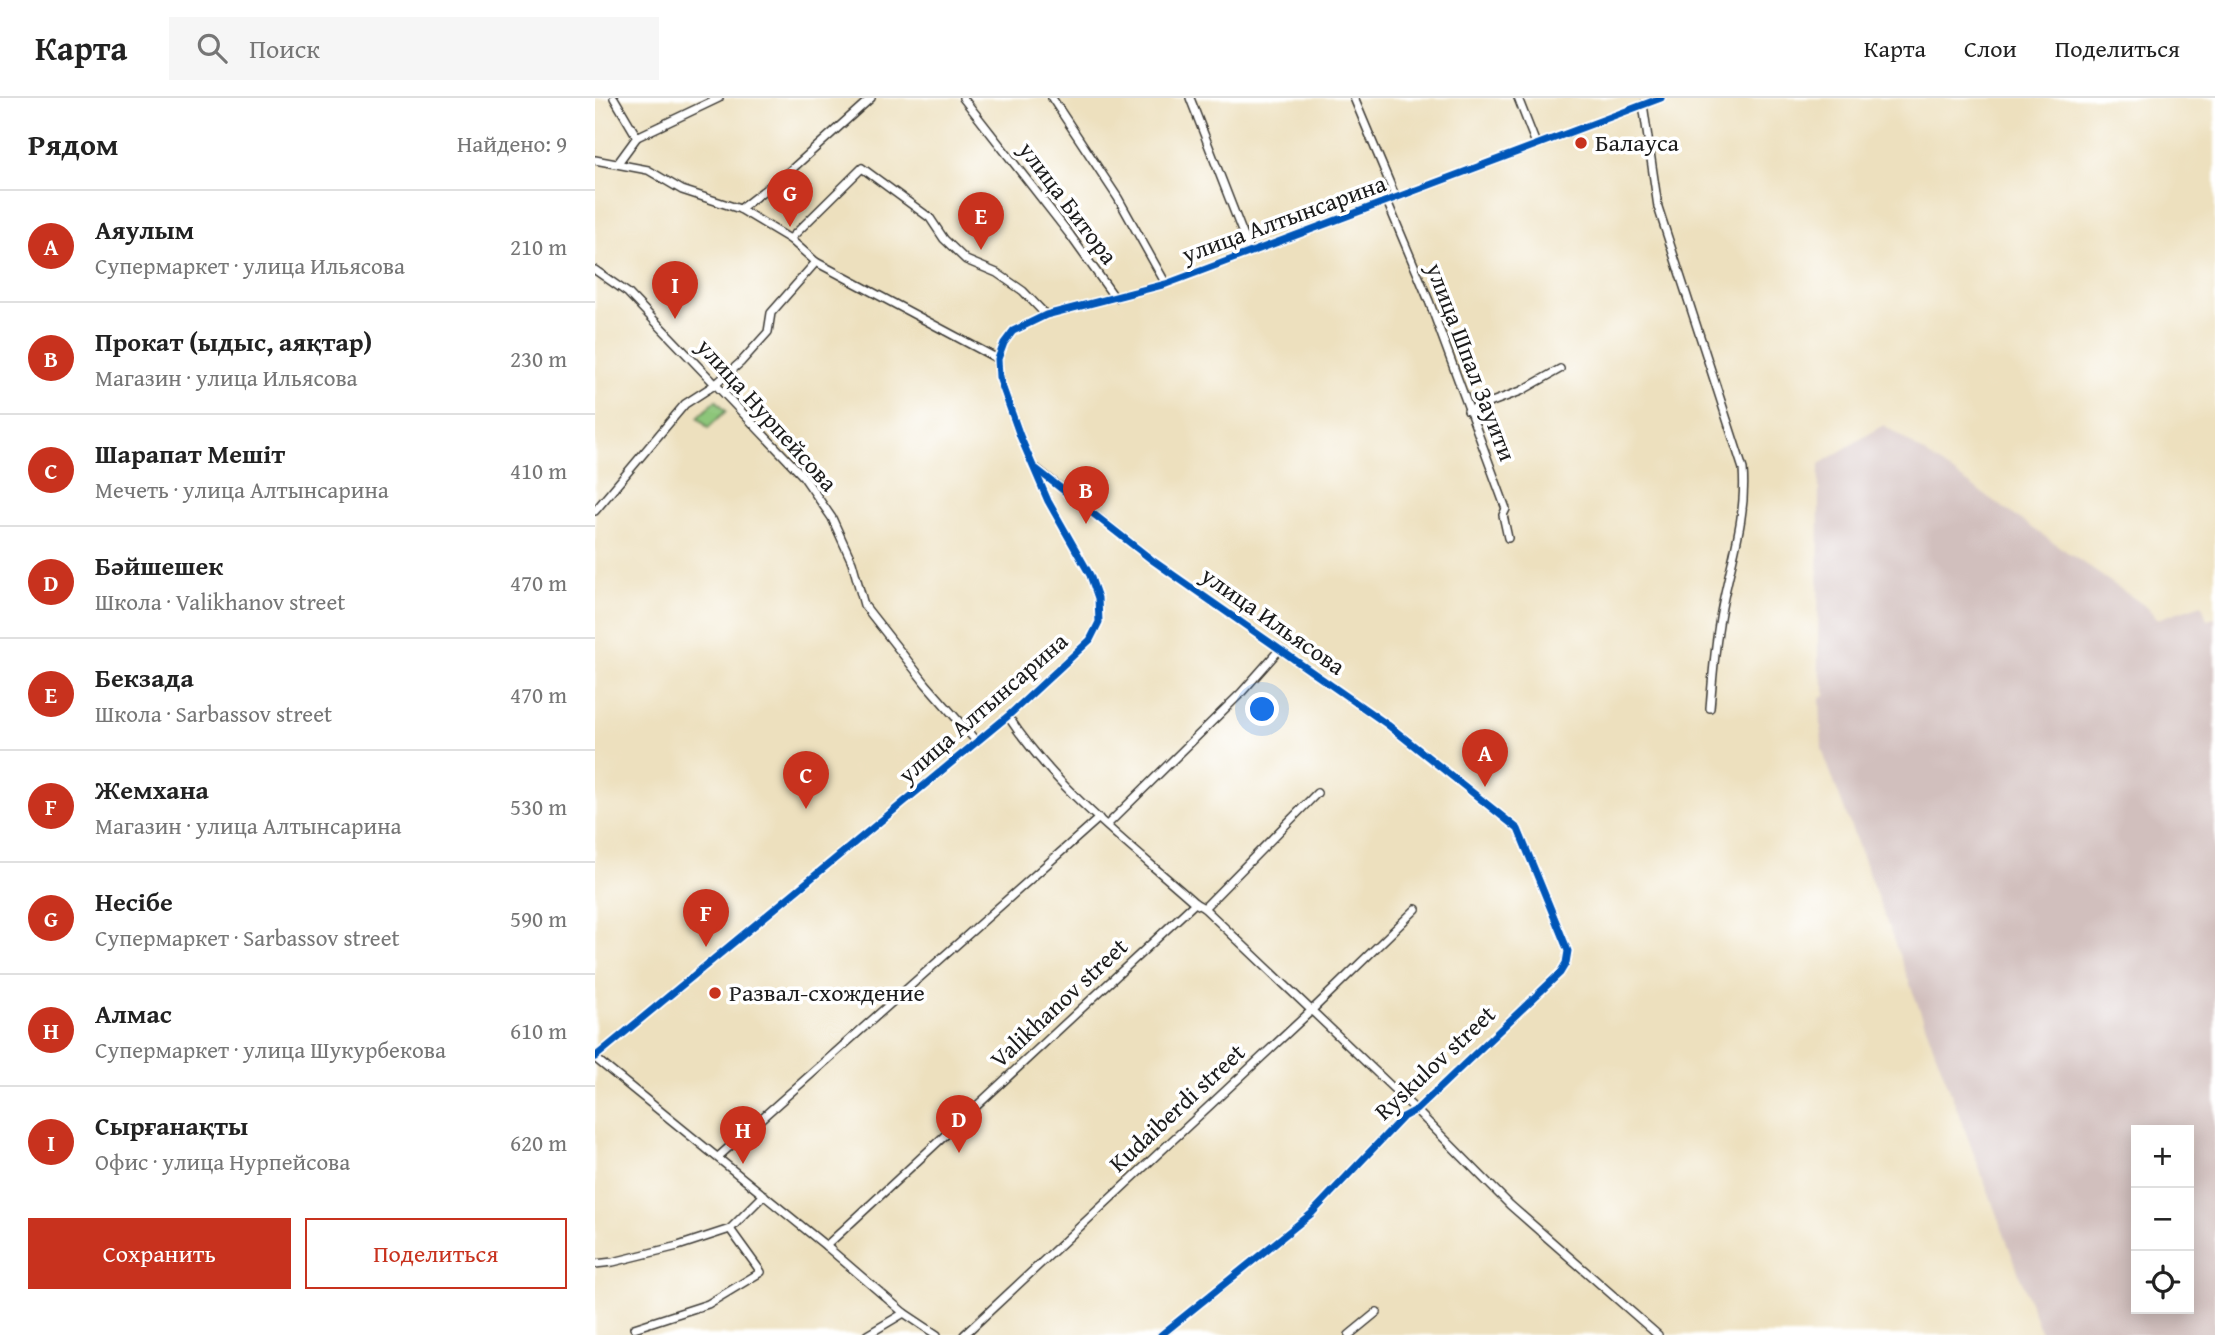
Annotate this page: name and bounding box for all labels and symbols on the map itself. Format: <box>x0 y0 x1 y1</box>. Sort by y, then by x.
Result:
place label: Балауса <box>1595 125 1680 160</box>
street label: улица Битора <box>1010 133 1127 272</box>
marker: Балауса <box>1573 135 1589 151</box>
street label: улица Алтынсарина <box>1176 165 1391 272</box>
pin: G <box>767 169 813 227</box>
pin: E <box>958 192 1004 250</box>
street label: улица Шпал Зауити <box>1417 257 1525 466</box>
pin: I <box>652 261 698 319</box>
street label: улица Нурпейсова <box>688 329 846 500</box>
pin: B <box>1063 466 1109 524</box>
street label: улица Ильясова <box>1193 557 1353 684</box>
street label: улица Алтынсарина <box>889 624 1076 792</box>
your location <box>1245 692 1279 726</box>
pin: A <box>1462 729 1508 787</box>
pin: C <box>783 751 829 809</box>
pin: F <box>683 889 729 947</box>
street label: Valikhanov street <box>982 929 1136 1076</box>
place label: Развал-схождение <box>729 975 925 1010</box>
marker: Развал-схождение <box>707 985 723 1001</box>
street label: Ryskulov street <box>1366 997 1504 1128</box>
street label: Kudaiberdi street <box>1101 1035 1253 1180</box>
pin: D <box>936 1095 982 1153</box>
pin: H <box>720 1106 766 1164</box>

